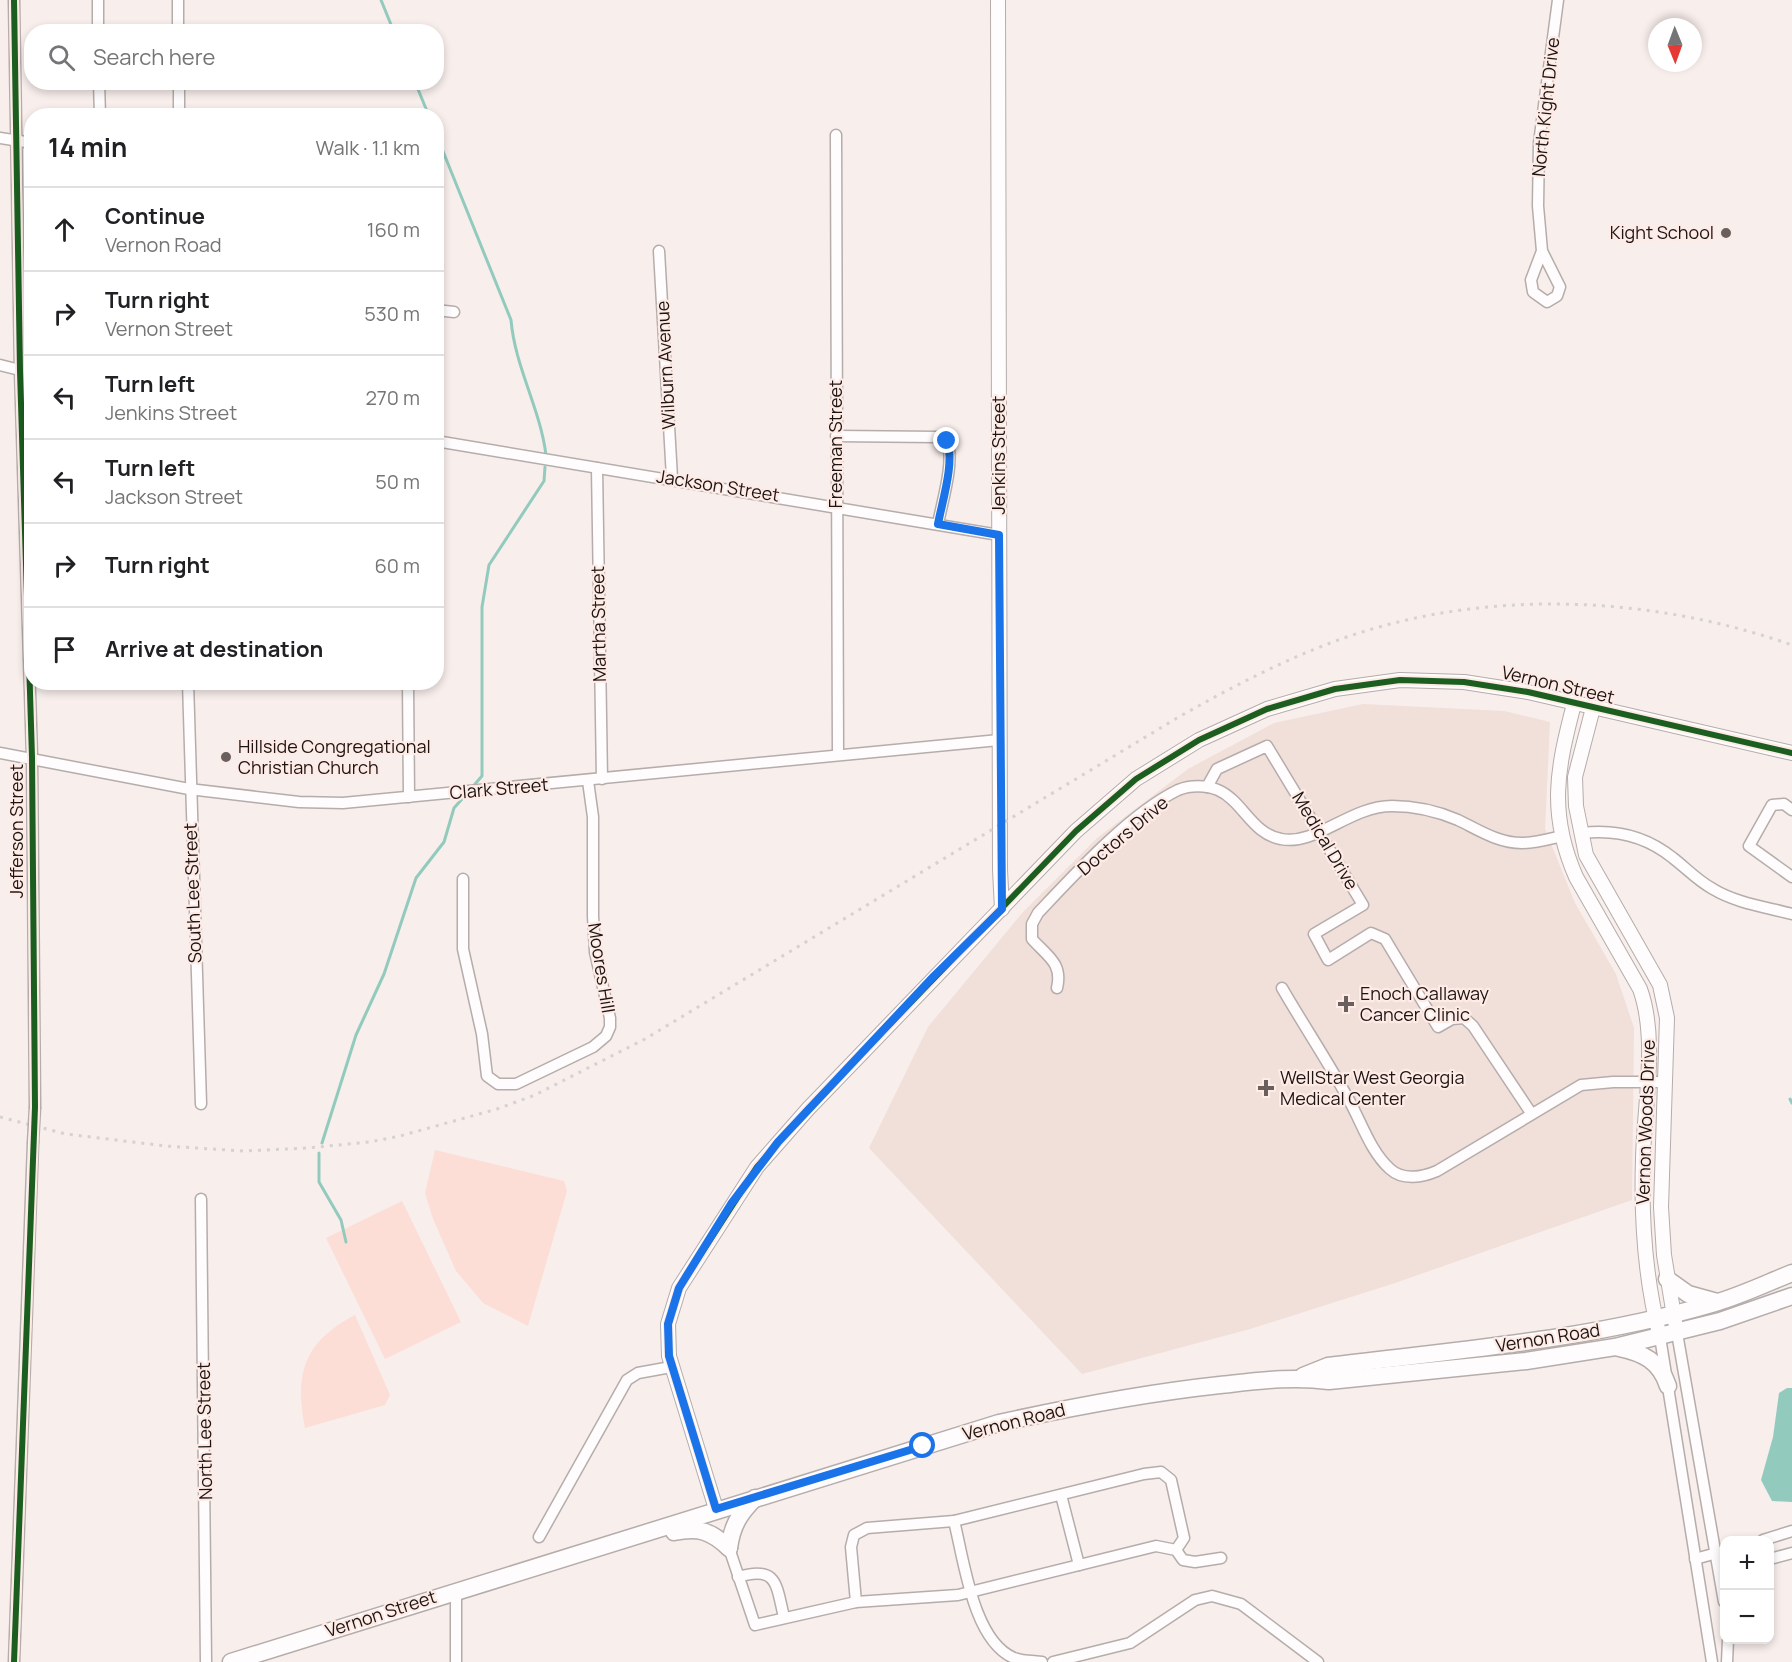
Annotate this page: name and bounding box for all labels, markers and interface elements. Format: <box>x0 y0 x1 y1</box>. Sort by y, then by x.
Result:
north arrow <box>1648 18 1702 72</box>
search box <box>24 24 444 90</box>
street label: North Kight Drive <box>1526 36 1564 178</box>
icon: search <box>45 41 78 74</box>
text: Search here <box>93 42 215 72</box>
text: 14 min <box>48 129 127 165</box>
text: Walk · 1.1 km <box>316 134 420 161</box>
text: Continue <box>105 201 205 231</box>
icon: ahead <box>48 213 81 246</box>
text: 160 m <box>367 216 420 243</box>
place label: Kight School <box>1610 220 1714 244</box>
marker: Kight School <box>1719 226 1733 240</box>
text: Vernon Road <box>105 231 222 258</box>
text: Turn right <box>105 285 210 315</box>
icon: right <box>48 297 81 330</box>
text: 530 m <box>364 300 420 327</box>
street label: Wilburn Avenue <box>650 300 680 430</box>
text: Vernon Street <box>105 315 233 342</box>
text: Turn left <box>105 369 195 399</box>
street label: Freeman Street <box>823 380 847 508</box>
icon: left <box>48 381 81 414</box>
text: 270 m <box>365 384 420 411</box>
street label: Jenkins Street <box>986 395 1010 515</box>
text: Jenkins Street <box>105 399 237 426</box>
route end <box>933 427 959 453</box>
text: Turn left <box>105 453 195 483</box>
street label: Jackson Street <box>655 463 781 507</box>
icon: left <box>48 465 81 498</box>
text: 50 m <box>375 468 420 495</box>
text: Jackson Street <box>105 483 243 510</box>
icon: right <box>48 549 81 582</box>
text: Turn right <box>105 550 210 580</box>
text: 60 m <box>374 552 420 579</box>
street label: Martha Street <box>585 566 611 682</box>
icon: arrive <box>48 633 81 666</box>
text: Arrive at destination <box>105 634 323 664</box>
street label: Vernon Street <box>1499 659 1617 709</box>
place label: Hillside Congregational Christian Church <box>238 734 431 779</box>
marker: Hillside Congregational Christian Church <box>219 750 233 764</box>
street label: Jefferson Street <box>4 764 28 898</box>
street label: Clark Street <box>449 772 549 804</box>
street label: Medical Drive <box>1287 787 1365 894</box>
street label: Doctors Drive <box>1072 790 1173 880</box>
street label: South Lee Street <box>178 822 206 964</box>
street label: Moores Hill <box>583 921 621 1015</box>
place label: Enoch Callaway Cancer Clinic <box>1360 981 1489 1026</box>
marker: Enoch Callaway Cancer Clinic <box>1337 995 1355 1013</box>
street label: Vernon Woods Drive <box>1630 1039 1660 1205</box>
place label: WellStar West Georgia Medical Center <box>1280 1065 1464 1110</box>
marker: WellStar West Georgia Medical Center <box>1257 1079 1275 1097</box>
street label: Vernon Road <box>1494 1317 1602 1357</box>
street label: North Lee Street <box>191 1362 217 1500</box>
street label: Vernon Road <box>960 1397 1068 1445</box>
route start <box>909 1432 935 1458</box>
map controls <box>1720 1536 1774 1644</box>
button: + <box>1720 1536 1774 1590</box>
street label: Vernon Street <box>322 1584 439 1642</box>
button: − <box>1720 1590 1774 1644</box>

